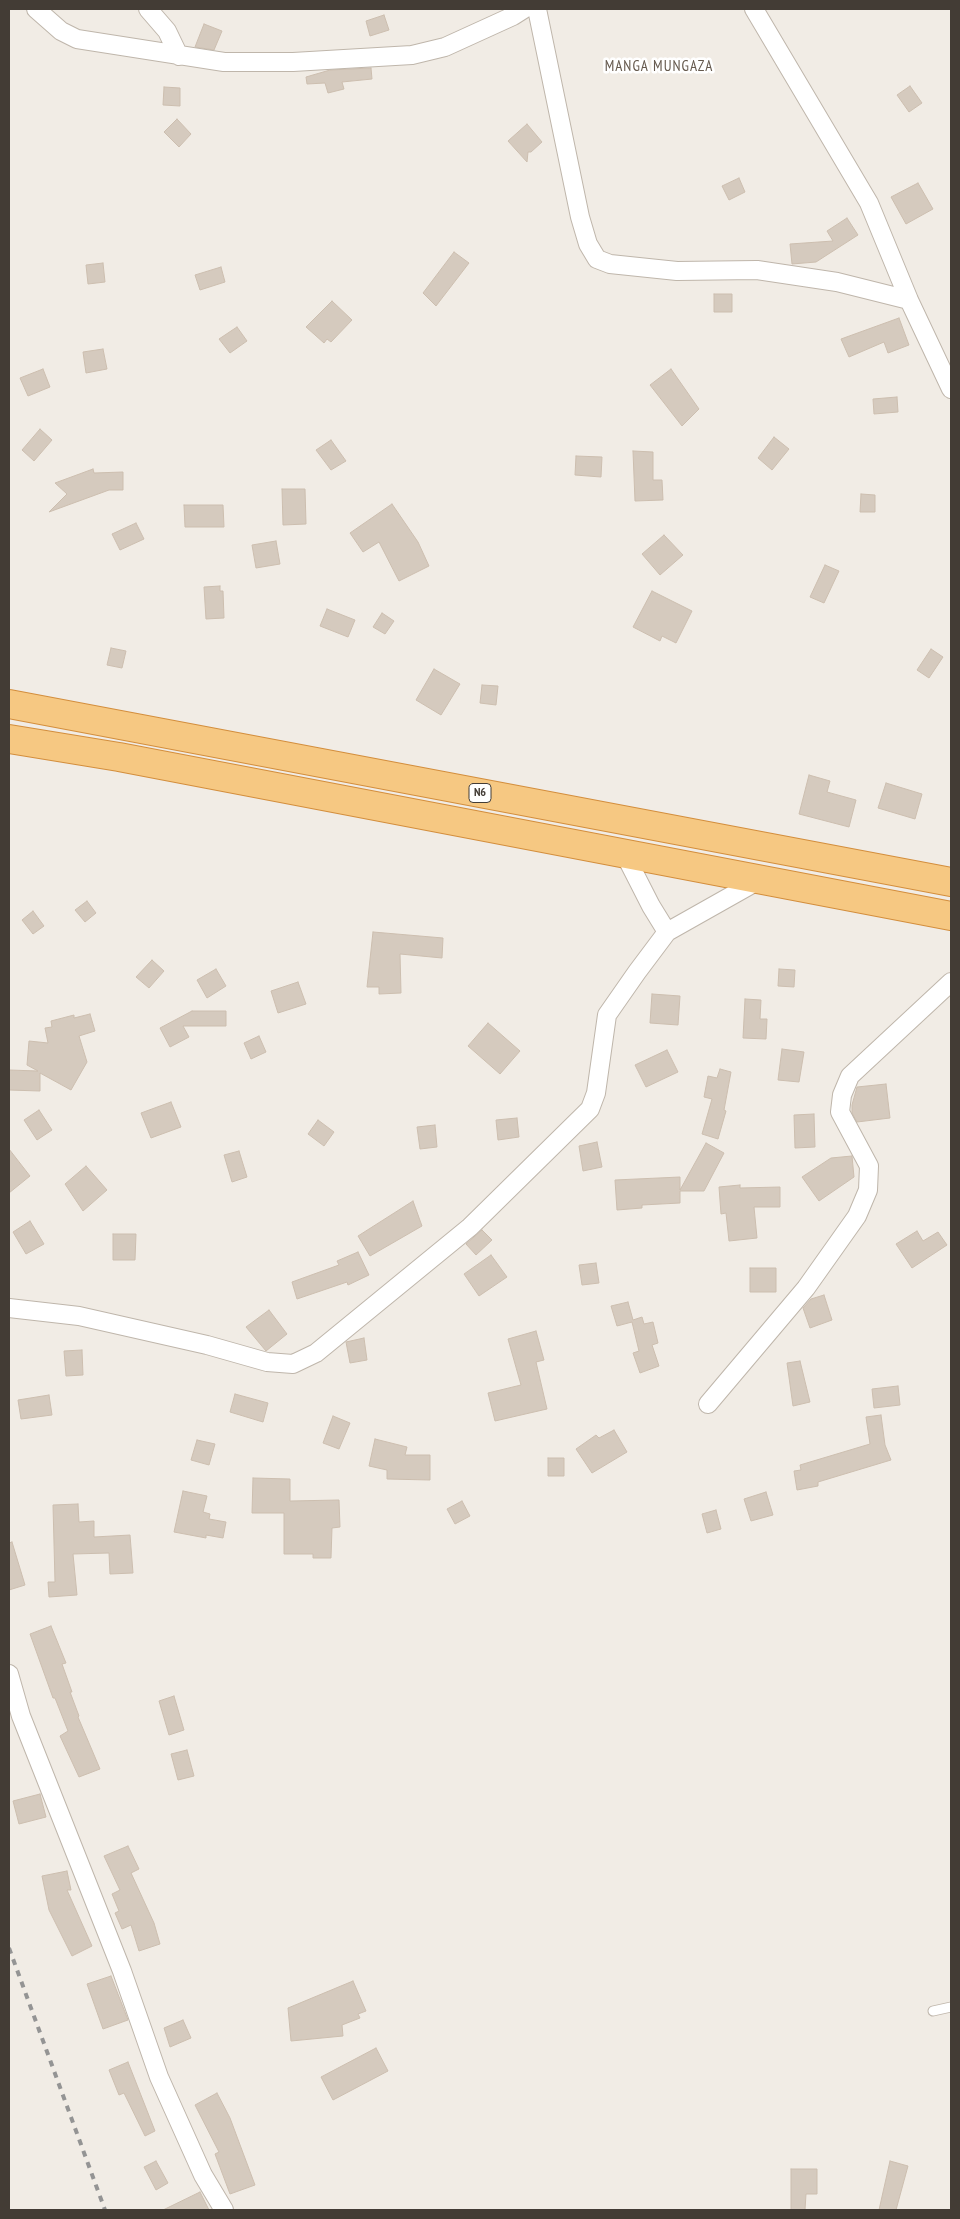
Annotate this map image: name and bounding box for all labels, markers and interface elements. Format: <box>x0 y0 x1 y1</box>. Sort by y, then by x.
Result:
district label: MANGA MUNGAZA <box>603 58 715 76</box>
road number: N6 <box>469 784 491 802</box>

